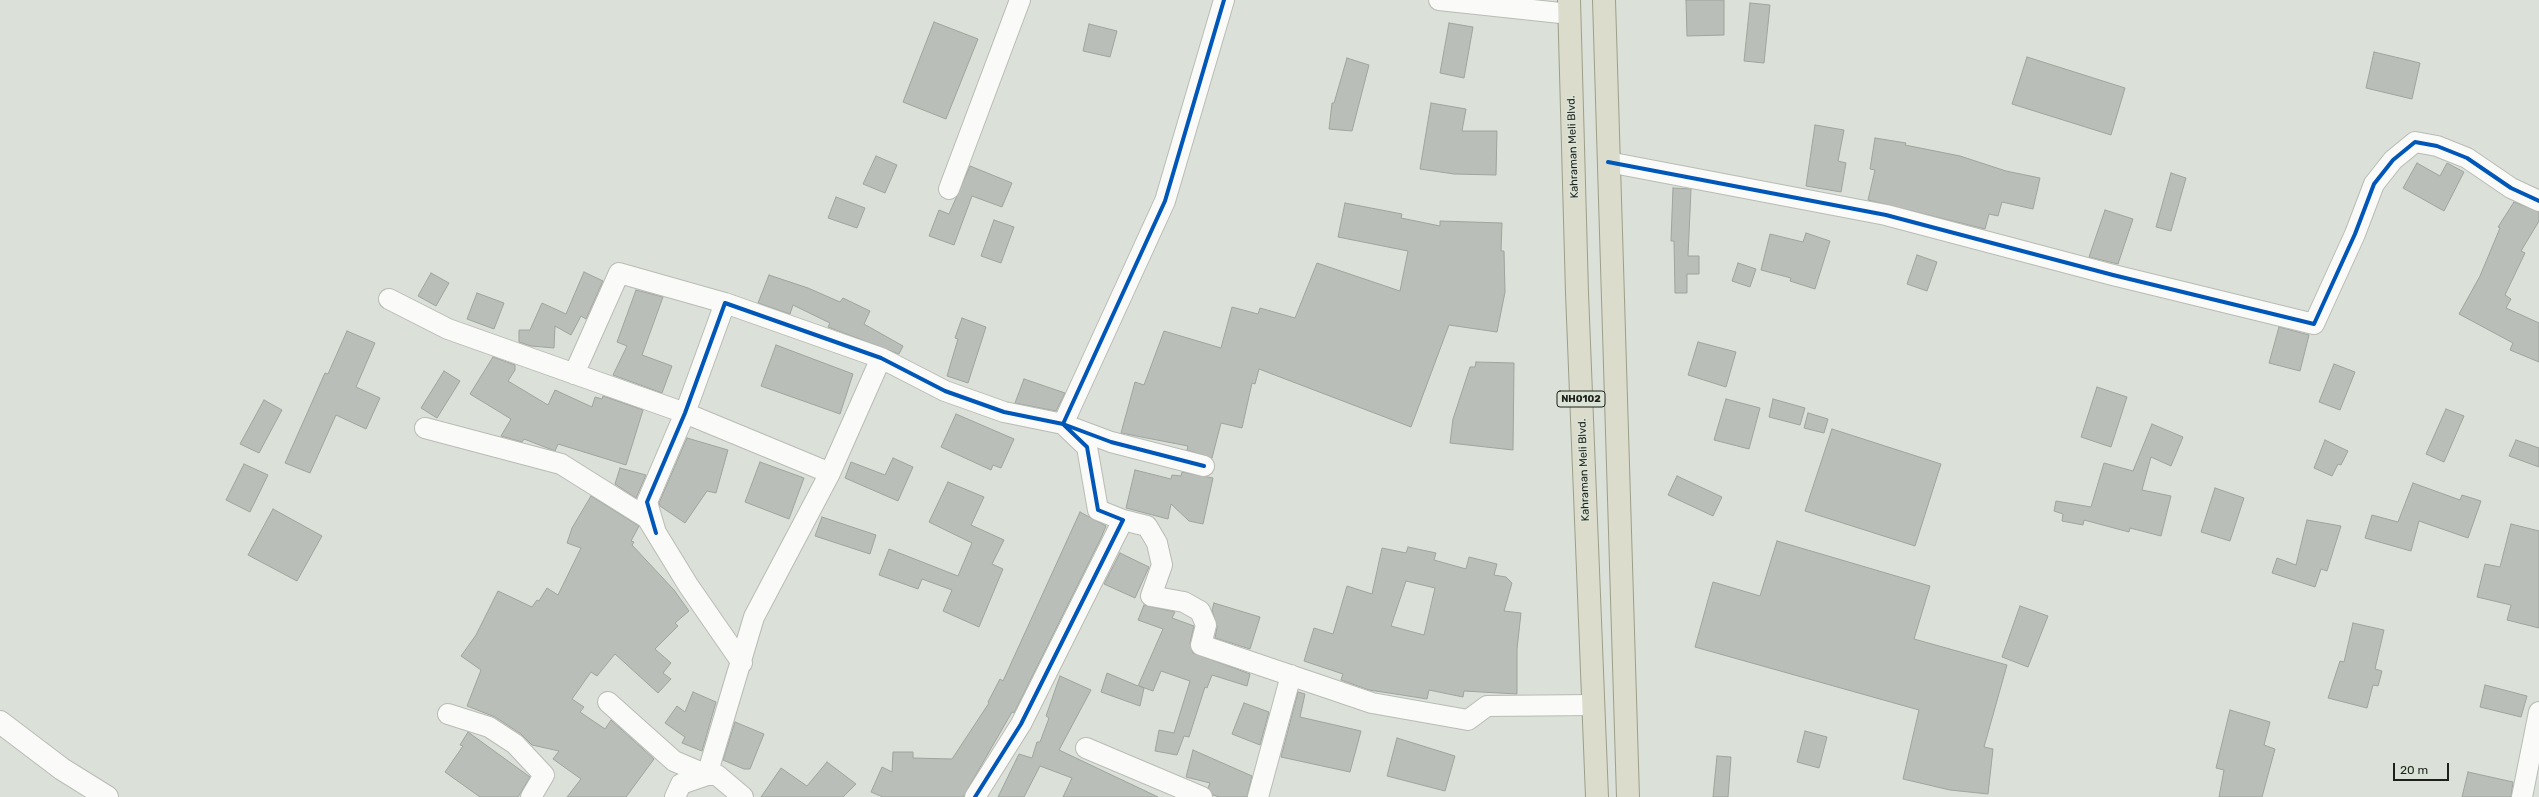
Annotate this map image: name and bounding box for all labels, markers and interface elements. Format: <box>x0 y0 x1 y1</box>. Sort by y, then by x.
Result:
street label: Kahraman Meli Blvd. <box>1565 95 1581 199</box>
road number: NH0102 <box>1557 391 1605 407</box>
street label: Kahraman Meli Blvd. <box>1576 418 1592 522</box>
scale bar <box>2395 755 2451 781</box>
text: 20 m <box>2400 763 2428 777</box>

